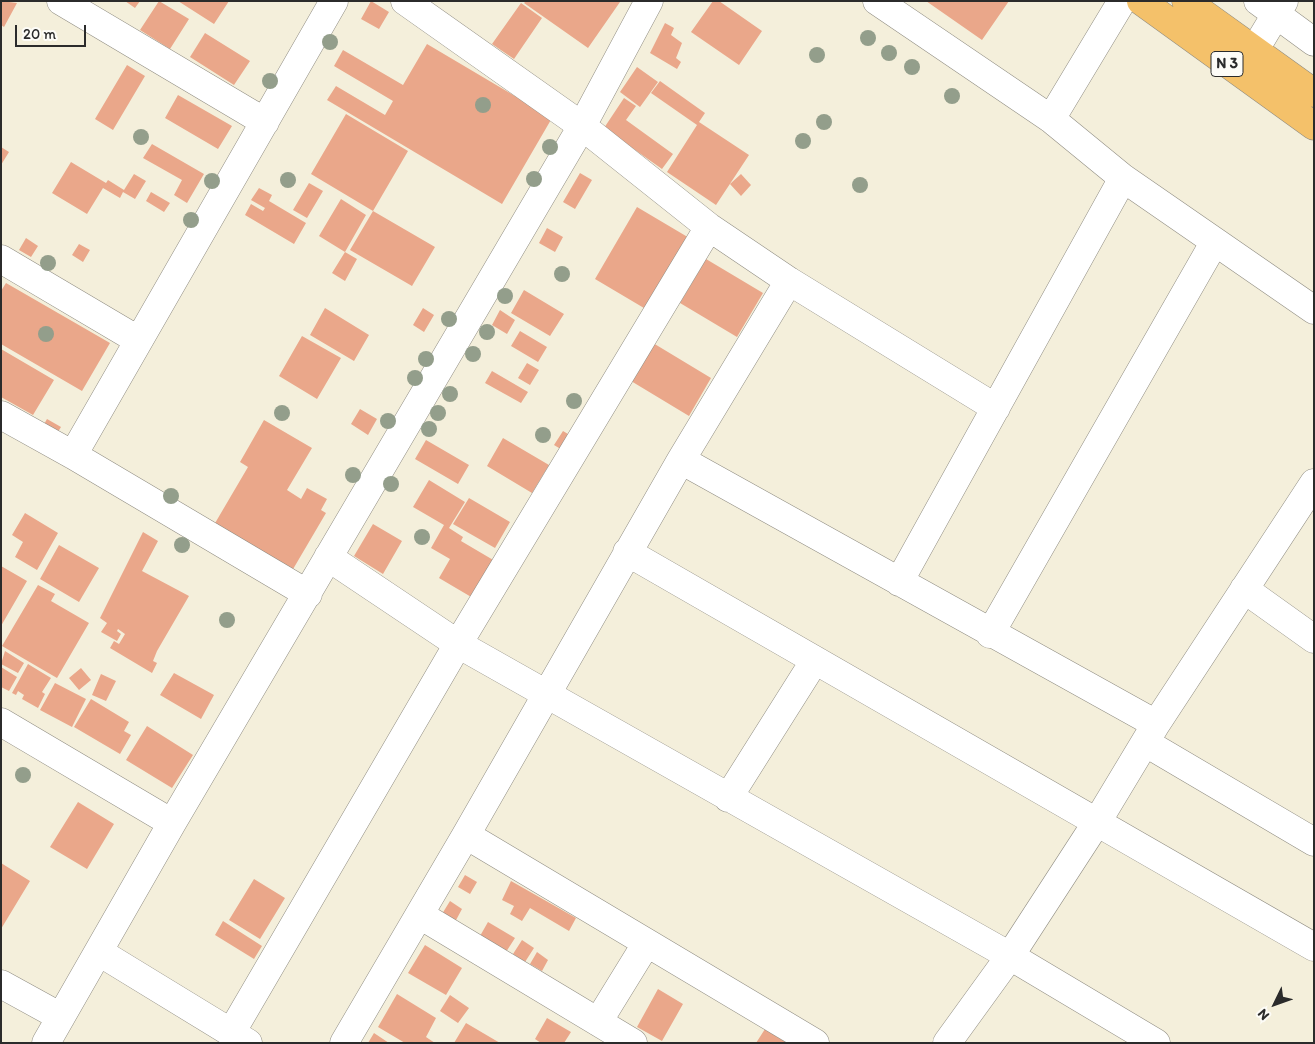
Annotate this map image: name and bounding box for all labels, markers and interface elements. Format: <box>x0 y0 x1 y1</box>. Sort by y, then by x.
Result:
scale bar <box>18 15 89 47</box>
text: 20 m <box>23 25 56 43</box>
road number: N 3 <box>1211 52 1243 76</box>
north arrow <box>1250 979 1300 1029</box>
text: N <box>1254 1005 1273 1024</box>

